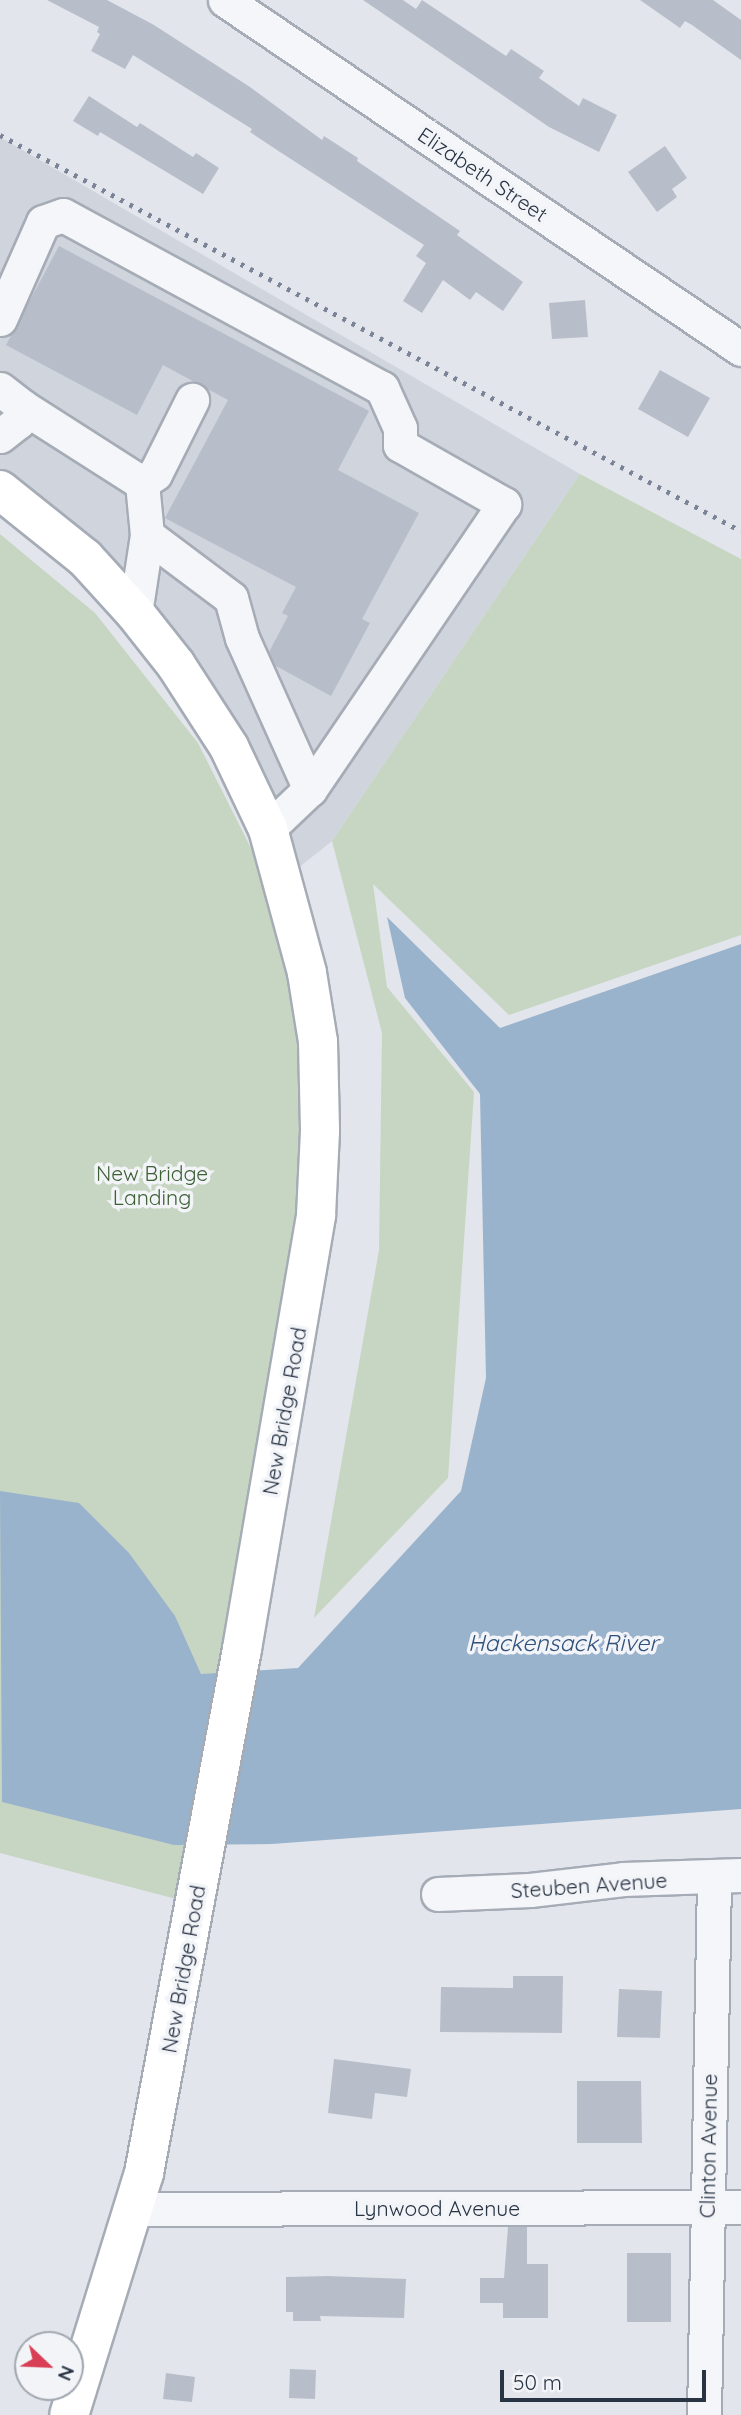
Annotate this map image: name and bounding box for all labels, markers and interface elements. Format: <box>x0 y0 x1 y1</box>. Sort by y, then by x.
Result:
street label: Elizabeth Street <box>413 121 553 227</box>
park label: New Bridge Landing <box>96 1160 208 1210</box>
street label: New Bridge Road <box>257 1325 311 1497</box>
water label: Hackensack River <box>468 1629 658 1657</box>
street label: Steuben Avenue <box>510 1867 668 1903</box>
street label: New Bridge Road <box>156 1883 210 2055</box>
street label: Clinton Avenue <box>694 2074 722 2218</box>
street label: Lynwood Avenue <box>354 2195 520 2221</box>
north arrow <box>14 2331 84 2401</box>
scale bar <box>503 2356 710 2400</box>
text: N <box>53 2362 80 2385</box>
text: 50 m <box>513 2369 562 2395</box>

